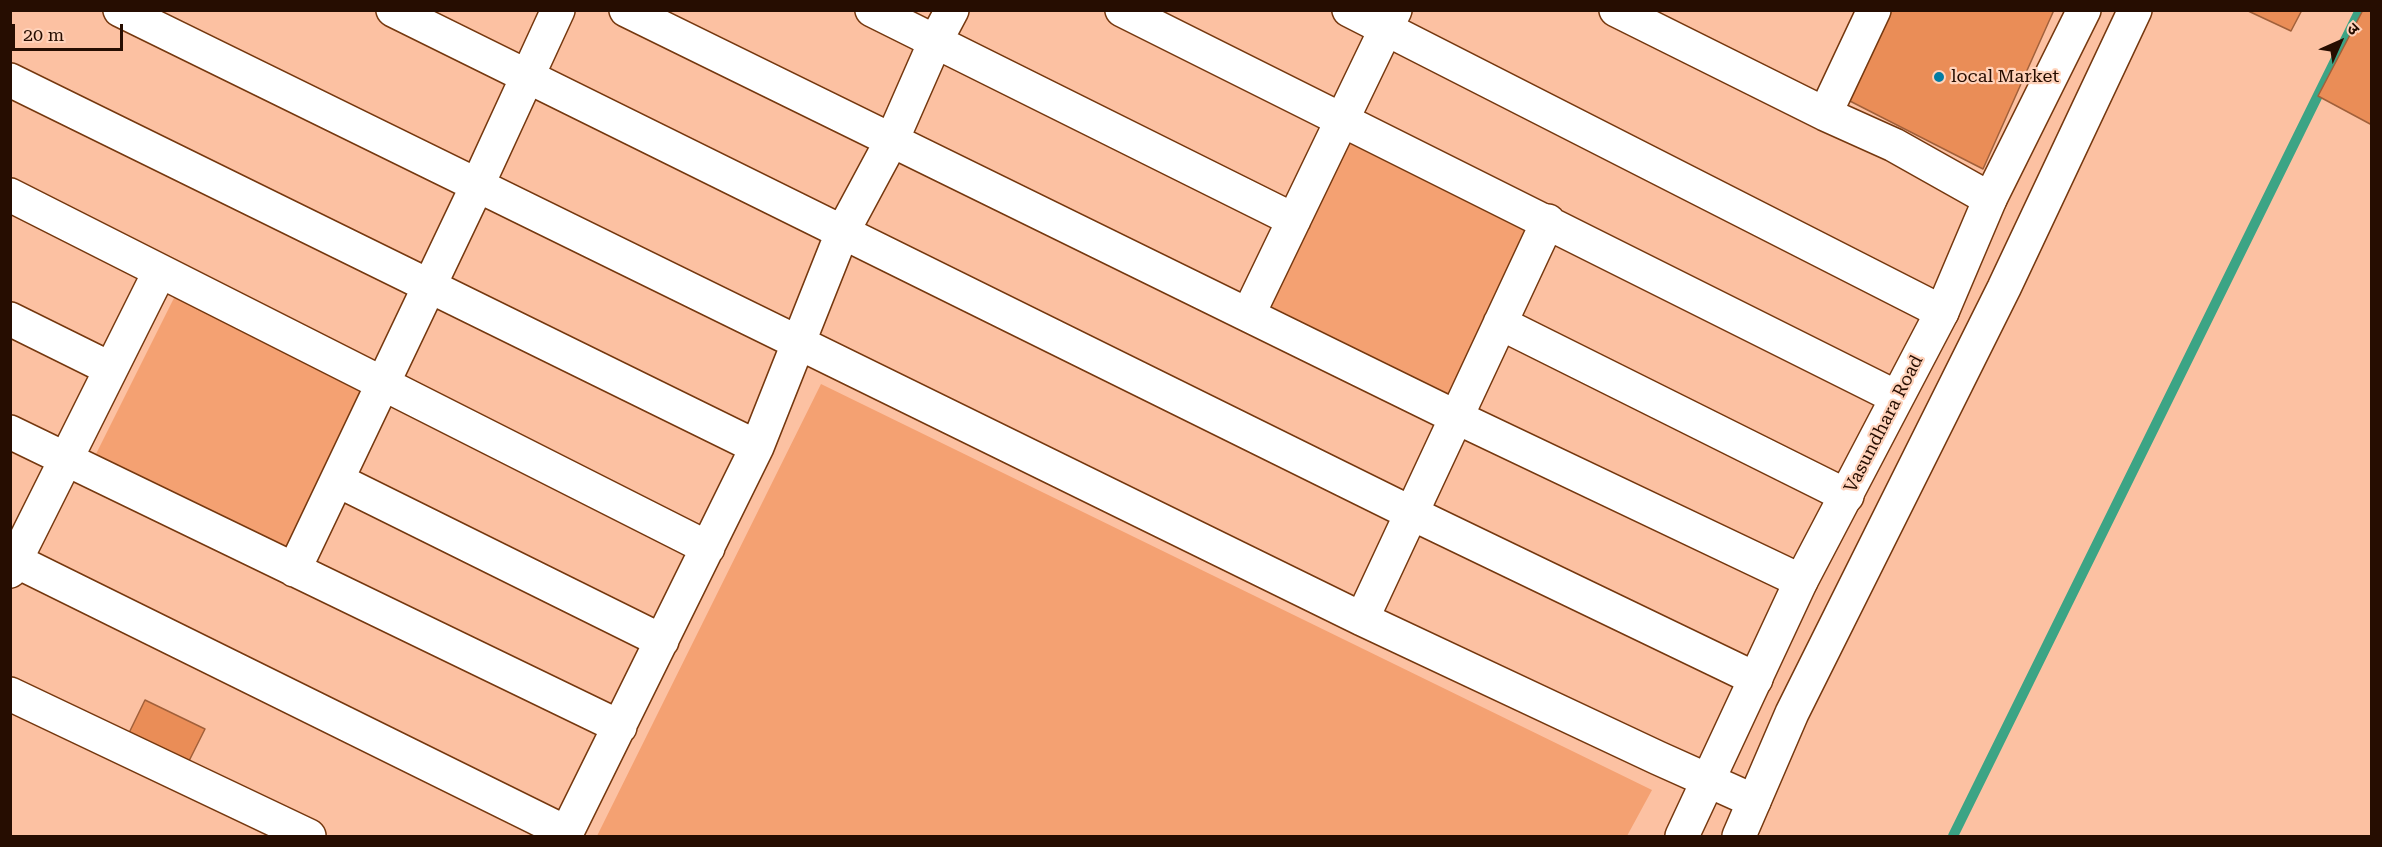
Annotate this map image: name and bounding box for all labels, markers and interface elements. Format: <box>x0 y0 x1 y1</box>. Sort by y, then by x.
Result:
scale bar <box>15 12 126 50</box>
north arrow <box>2310 12 2370 72</box>
text: उ <box>2343 19 2363 39</box>
text: 20 m <box>23 24 64 45</box>
place label: local Market <box>1951 66 2059 88</box>
marker: local Market <box>1932 70 1946 84</box>
street label: Vasundhara Road <box>1840 352 1928 496</box>

